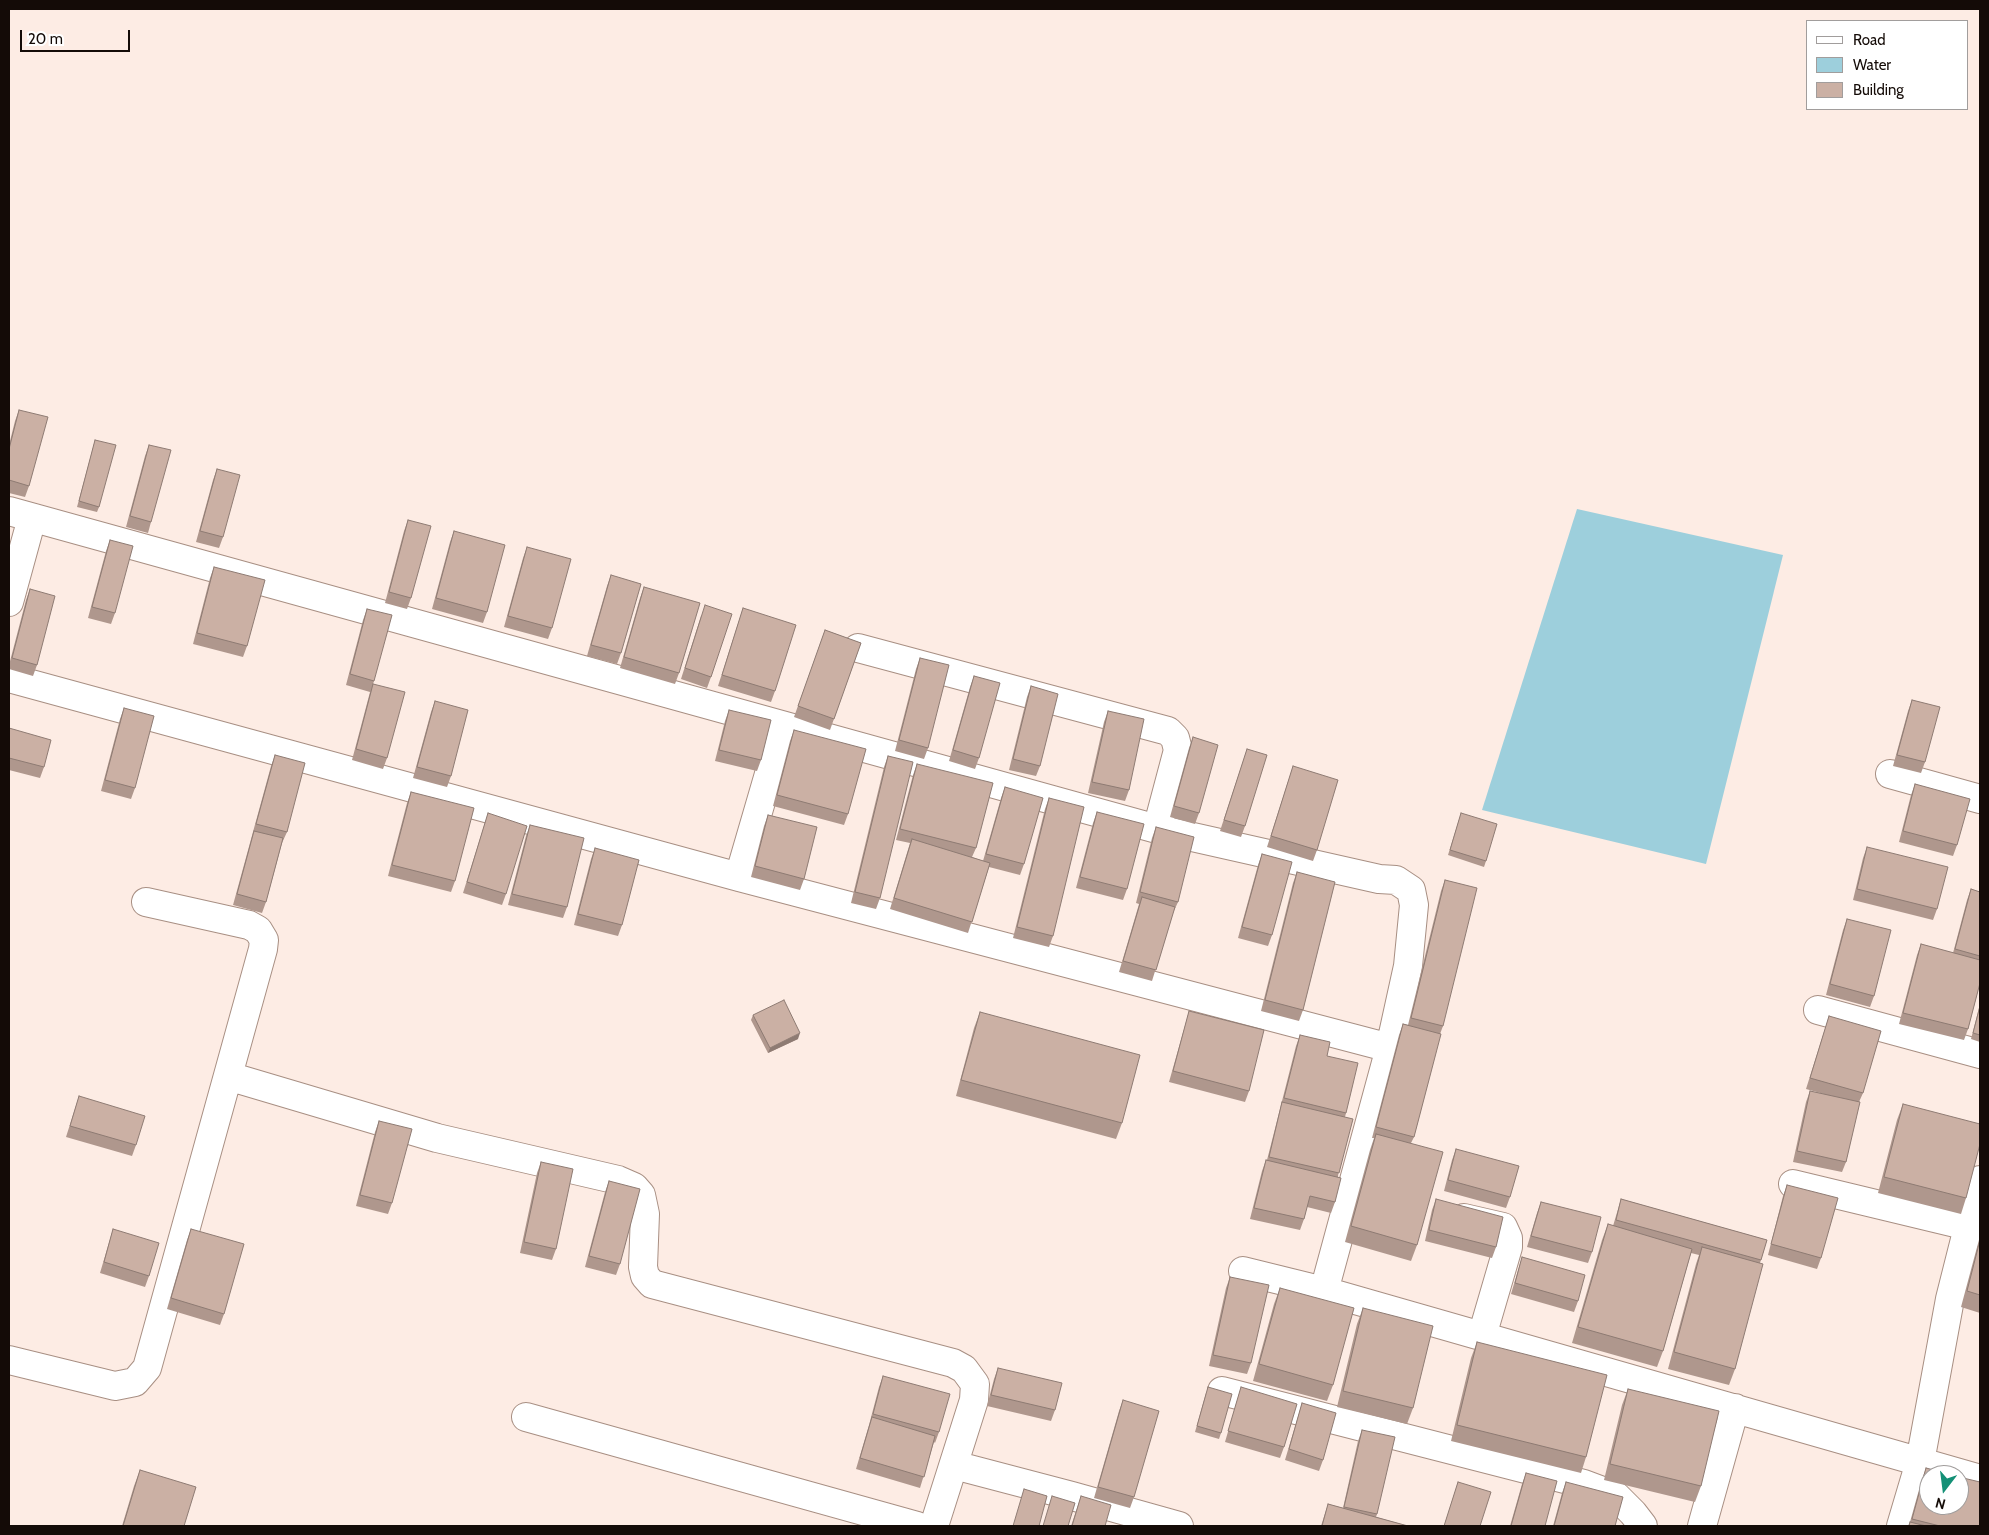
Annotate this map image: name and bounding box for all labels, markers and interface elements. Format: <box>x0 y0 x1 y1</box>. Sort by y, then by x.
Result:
scale bar <box>22 20 132 52</box>
legend <box>1806 20 1969 110</box>
text: 20 m <box>28 30 63 48</box>
text: Road <box>1853 31 1886 49</box>
text: Water <box>1853 56 1891 74</box>
text: Building <box>1853 81 1904 99</box>
north arrow <box>1919 1465 1969 1515</box>
text: N <box>1933 1494 1947 1513</box>

